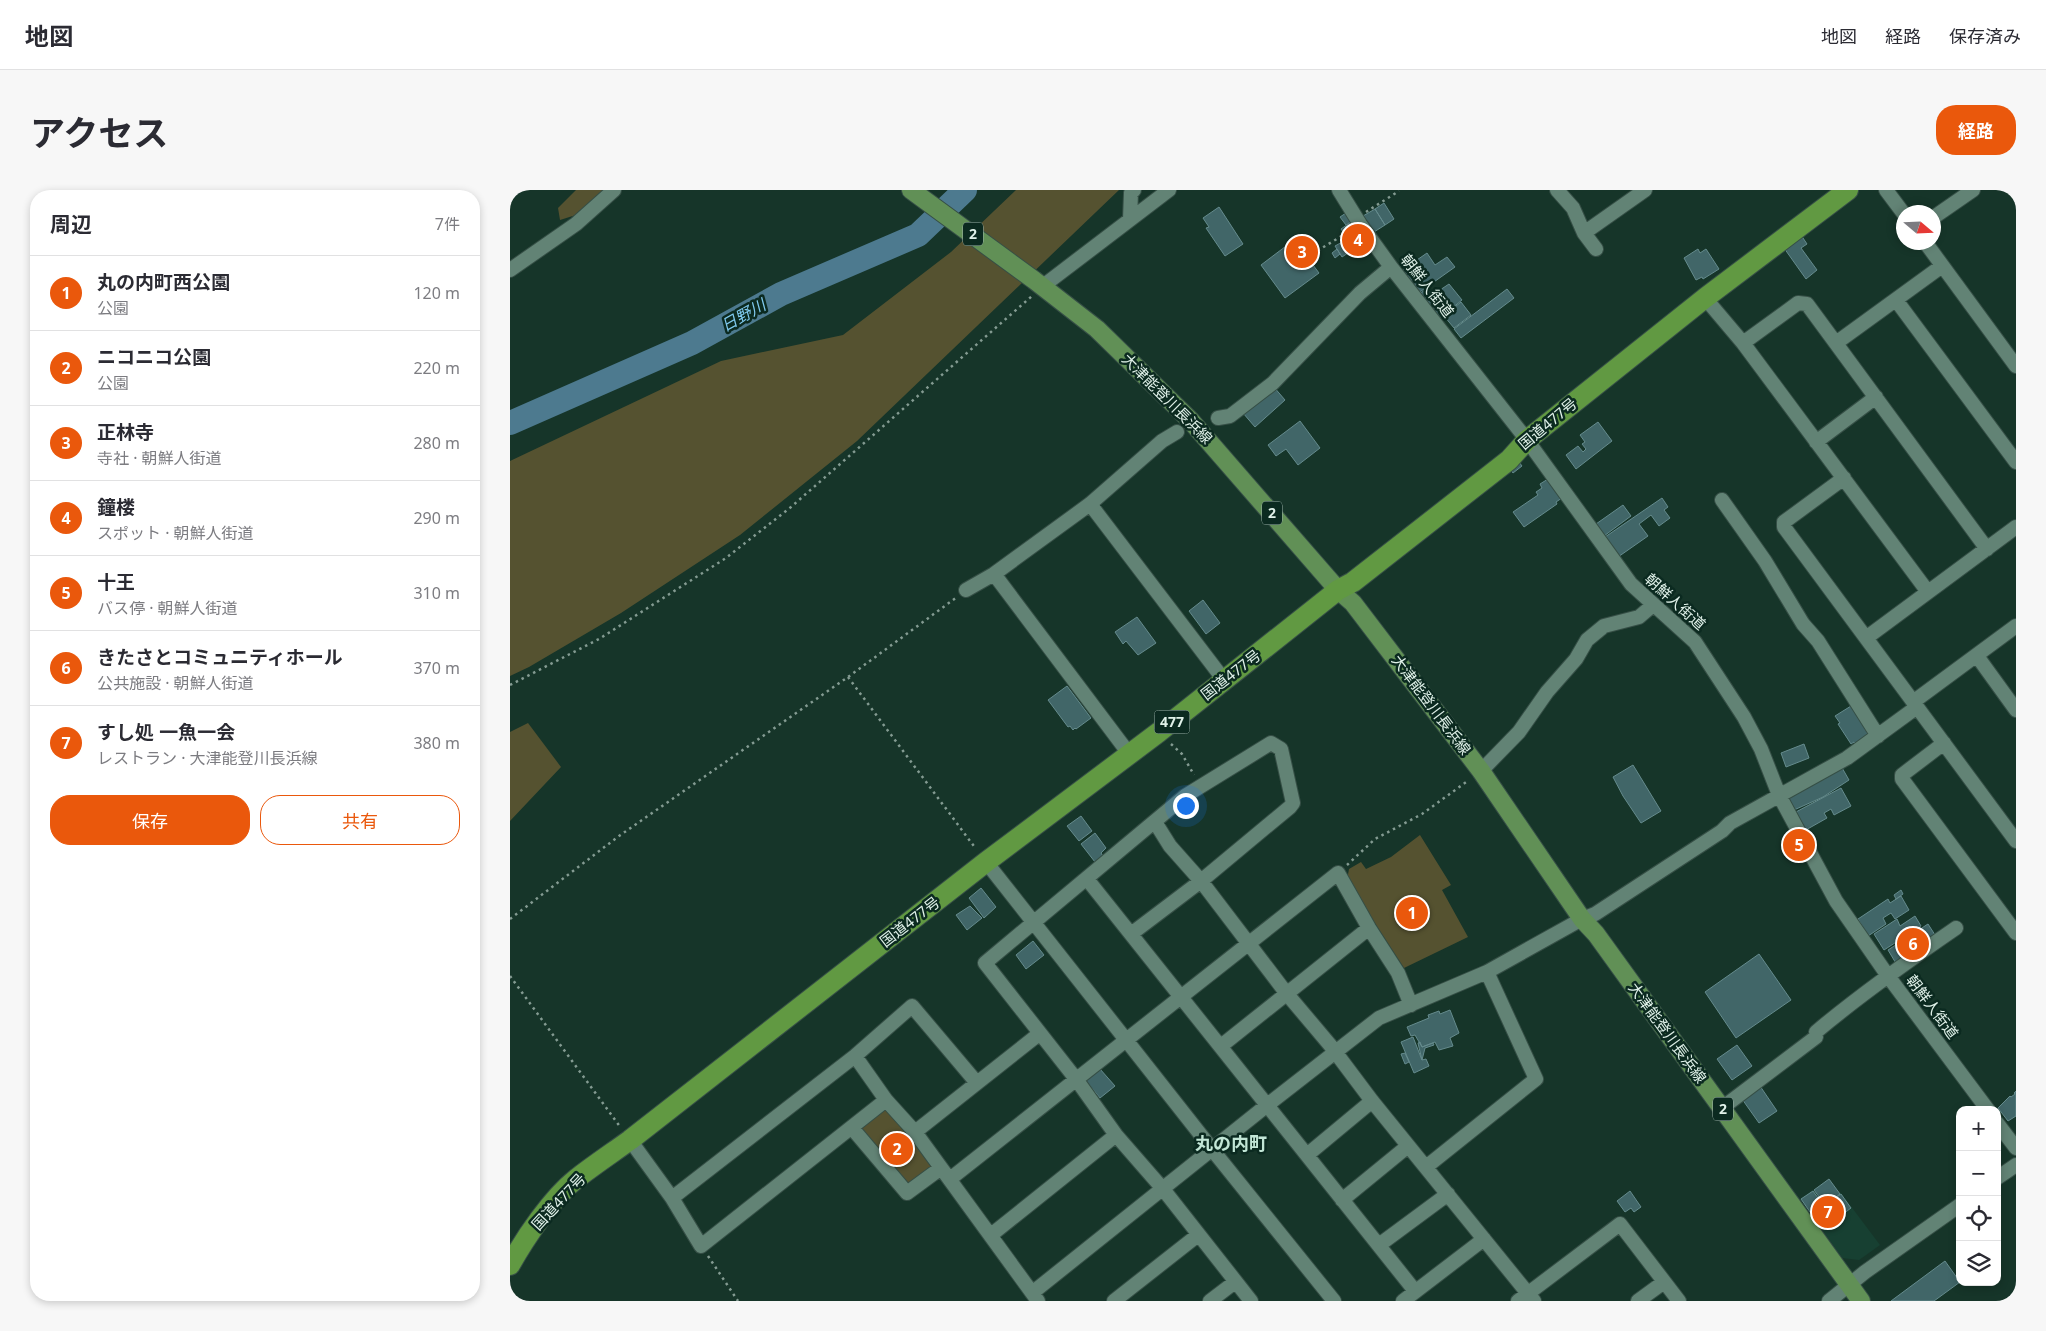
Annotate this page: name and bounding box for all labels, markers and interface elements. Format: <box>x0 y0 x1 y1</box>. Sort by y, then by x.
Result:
text: 地図 <box>25 19 73 52</box>
text: 地図 <box>1821 24 1857 48</box>
text: 経路 <box>1885 24 1921 48</box>
text: 保存済み <box>1949 24 2021 48</box>
button: 経路 <box>1936 105 2016 155</box>
text: アクセス <box>30 109 168 156</box>
north arrow <box>1896 205 1941 250</box>
text: 周辺 <box>50 210 92 238</box>
text: 7件 <box>435 213 460 235</box>
pin: 4 <box>1342 221 1374 259</box>
road number: 2 <box>963 223 983 246</box>
pin: 3 <box>1286 233 1318 271</box>
street label: 朝鮮人街道 <box>1397 250 1459 321</box>
text: 丸の内町西公園 <box>97 269 230 295</box>
text: 1 <box>61 282 71 304</box>
text: 120 m <box>413 282 460 304</box>
water label: 日野川 <box>717 293 771 336</box>
text: 公園 <box>97 297 129 319</box>
text: ニコニコ公園 <box>97 344 211 370</box>
street label: 大津能登川長浜線 <box>1118 349 1217 448</box>
text: 2 <box>61 357 71 379</box>
text: 220 m <box>413 357 460 379</box>
text: 公園 <box>97 372 129 394</box>
street label: 国道477号 <box>1514 393 1581 454</box>
text: 正林寺 <box>97 419 154 445</box>
text: 3 <box>61 432 71 454</box>
text: 280 m <box>413 432 460 454</box>
text: 寺社 · 朝鮮人街道 <box>97 447 222 469</box>
text: 鐘楼 <box>97 494 135 520</box>
road number: 2 <box>1262 502 1282 524</box>
text: 4 <box>61 507 71 529</box>
text: 290 m <box>413 507 460 529</box>
text: スポット · 朝鮮人街道 <box>97 522 254 544</box>
text: 十王 <box>97 569 135 595</box>
street label: 朝鮮人街道 <box>1641 569 1710 634</box>
text: 5 <box>61 582 71 604</box>
text: 310 m <box>413 582 460 604</box>
text: バス停 · 朝鮮人街道 <box>97 597 238 619</box>
text: きたさとコミュニティホール <box>97 644 343 670</box>
street label: 国道477号 <box>1196 645 1264 704</box>
street label: 大津能登川長浜線 <box>1388 650 1476 758</box>
text: 6 <box>61 657 71 679</box>
text: 370 m <box>413 657 460 679</box>
text: 公共施設 · 朝鮮人街道 <box>97 672 254 694</box>
road number: 477 <box>1154 710 1190 734</box>
text: すし処 一魚一会 <box>97 719 235 745</box>
text: 7 <box>61 732 71 754</box>
text: 380 m <box>413 732 460 754</box>
text: レストラン · 大津能登川長浜線 <box>97 747 318 769</box>
your location <box>1173 793 1199 819</box>
button: 保存 <box>50 795 250 845</box>
button: 共有 <box>260 795 460 845</box>
pin: 5 <box>1783 826 1815 864</box>
street label: 国道477号 <box>875 892 943 951</box>
pin: 1 <box>1396 894 1428 932</box>
pin: 6 <box>1897 925 1929 963</box>
street label: 朝鮮人街道 <box>1902 970 1963 1042</box>
street label: 大津能登川長浜線 <box>1624 978 1711 1087</box>
road number: 2 <box>1713 1098 1733 1121</box>
map controls <box>1956 1106 2001 1286</box>
button: + <box>1956 1106 2001 1151</box>
pin: 2 <box>881 1130 913 1168</box>
district label: 丸の内町 <box>1195 1131 1267 1155</box>
button: − <box>1956 1151 2001 1196</box>
street label: 国道477号 <box>527 1169 590 1234</box>
pin: 7 <box>1812 1193 1844 1231</box>
button: locate <box>1956 1196 2001 1241</box>
button: layers <box>1956 1241 2001 1286</box>

